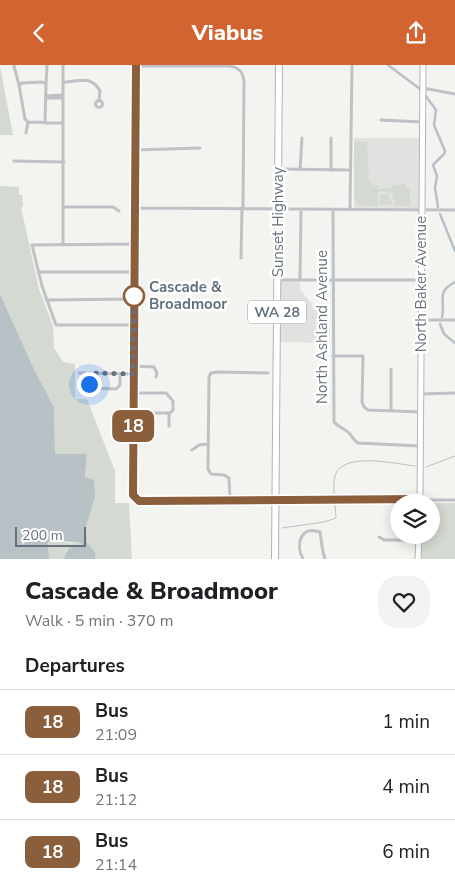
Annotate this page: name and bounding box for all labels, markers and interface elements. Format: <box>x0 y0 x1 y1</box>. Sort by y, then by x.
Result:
text: Viabus <box>192 18 263 48</box>
icon: back <box>25 19 53 47</box>
icon: share <box>402 19 430 47</box>
street label: Sunset Highway <box>268 166 288 277</box>
street label: North Baker Avenue <box>411 216 431 352</box>
street label: North Ashland Avenue <box>312 250 332 404</box>
place label: Cascade & Broadmoor <box>149 277 227 314</box>
marker: Cascade & Broadmoor <box>123 285 145 307</box>
road number: WA 28 <box>248 301 306 323</box>
your location <box>77 372 102 397</box>
line badge: 18 <box>110 410 156 442</box>
text: 18 <box>122 414 144 438</box>
map controls <box>390 494 440 544</box>
button: layers <box>390 494 440 544</box>
scale bar <box>15 524 86 547</box>
text: 200 m <box>22 526 63 545</box>
text: Cascade & Broadmoor <box>25 575 278 607</box>
button: heart <box>378 576 430 628</box>
text: Walk · 5 min · 370 m <box>25 610 173 632</box>
text: Departures <box>25 653 125 679</box>
text: Bus <box>95 698 128 724</box>
text: 1 min <box>382 709 430 735</box>
text: 18 <box>42 710 63 734</box>
text: 21:09 <box>95 724 137 746</box>
text: Bus <box>95 763 128 789</box>
text: 4 min <box>382 774 430 800</box>
text: 18 <box>42 775 63 799</box>
text: 21:12 <box>95 789 137 811</box>
text: Bus <box>95 828 128 854</box>
text: 6 min <box>382 839 430 865</box>
text: 18 <box>42 840 63 864</box>
text: 21:14 <box>95 854 137 876</box>

